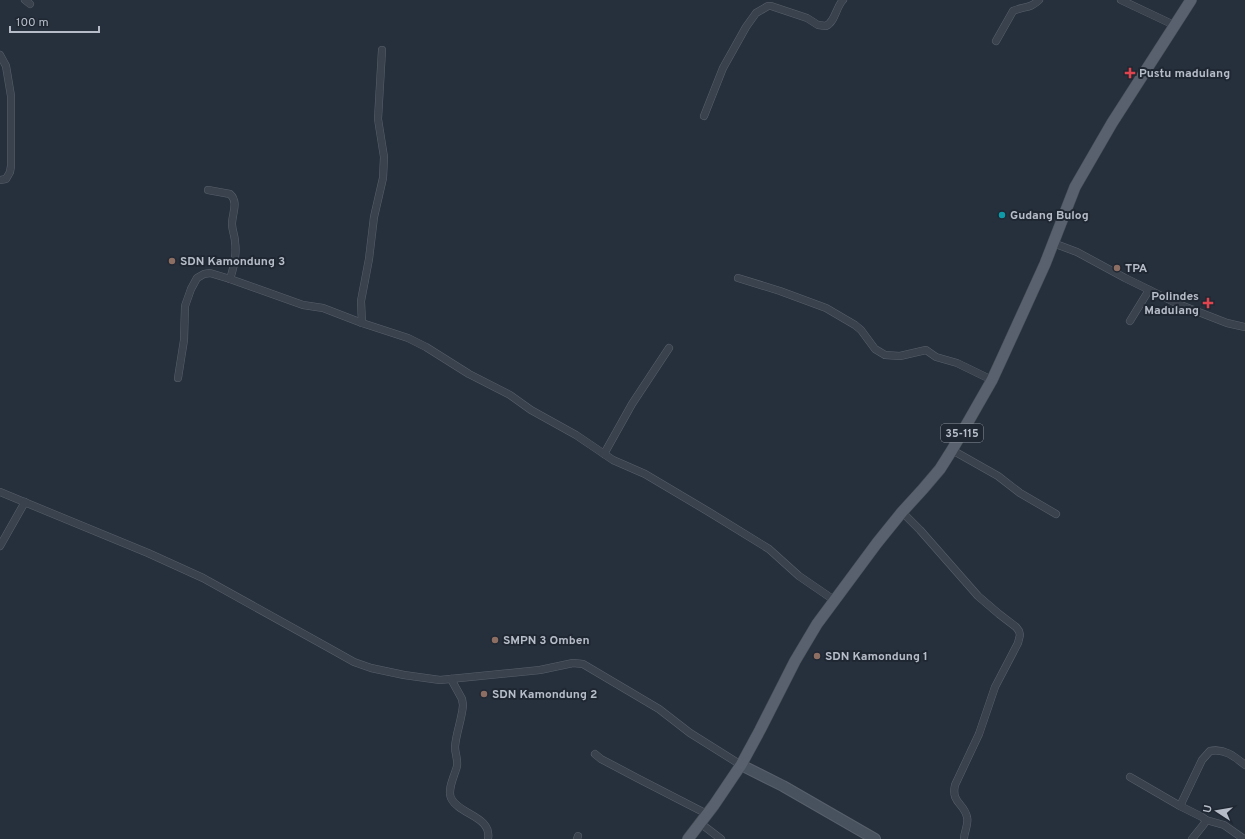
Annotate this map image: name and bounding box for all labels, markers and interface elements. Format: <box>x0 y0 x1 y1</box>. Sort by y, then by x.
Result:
scale bar <box>10 8 99 34</box>
text: 100 m <box>16 15 49 31</box>
place label: Pustu madulang <box>1139 66 1230 82</box>
marker: Pustu madulang <box>1124 67 1136 79</box>
place label: Gudang Bulog <box>1010 208 1089 224</box>
marker: Gudang Bulog <box>997 210 1007 220</box>
place label: SDN Kamondung 3 <box>180 254 285 270</box>
marker: SDN Kamondung 3 <box>167 256 177 266</box>
place label: TPA <box>1125 261 1148 277</box>
marker: TPA <box>1112 263 1122 273</box>
place label: Polindes Madulang <box>1144 289 1199 319</box>
marker: Polindes Madulang <box>1202 297 1214 309</box>
road number: 35-115 <box>941 424 983 442</box>
place label: SMPN 3 Omben <box>503 633 590 649</box>
marker: SMPN 3 Omben <box>490 635 500 645</box>
place label: SDN Kamondung 1 <box>825 649 928 665</box>
marker: SDN Kamondung 1 <box>812 651 822 661</box>
place label: SDN Kamondung 2 <box>492 687 597 703</box>
marker: SDN Kamondung 2 <box>479 689 489 699</box>
north arrow <box>1197 791 1237 831</box>
text: U <box>1201 804 1216 814</box>

